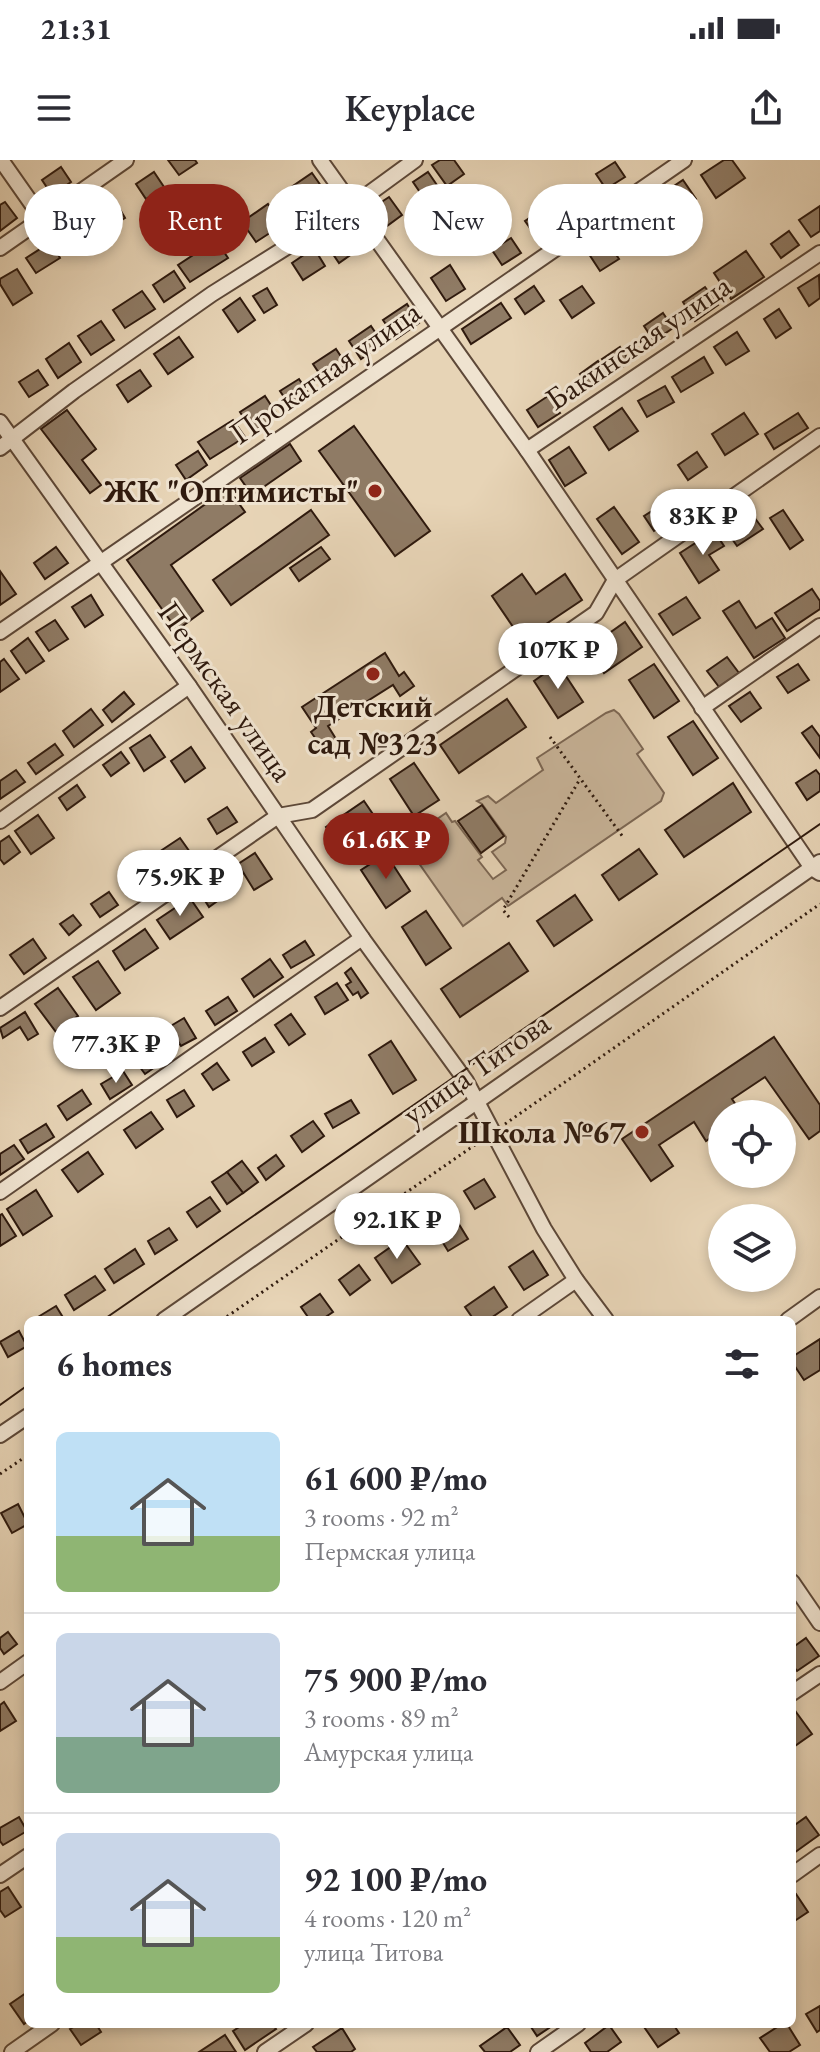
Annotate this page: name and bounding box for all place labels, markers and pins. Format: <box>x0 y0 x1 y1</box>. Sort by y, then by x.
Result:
place label: ЖК "Оптимисты" <box>103 470 359 512</box>
marker: ЖК "Оптимисты" <box>366 482 384 500</box>
pin: 83K ₽ <box>647 489 759 557</box>
pin: 107K ₽ <box>493 623 623 691</box>
marker: Детский сад №323 <box>364 665 382 683</box>
place label: Детский сад №323 <box>308 685 438 764</box>
pin: 61.6K ₽ <box>312 813 460 881</box>
pin: 75.9K ₽ <box>106 850 254 918</box>
pin: 77.3K ₽ <box>42 1017 190 1085</box>
place label: Школа №67 <box>458 1111 626 1153</box>
marker: Школа №67 <box>633 1123 651 1141</box>
pin: 92.1K ₽ <box>323 1193 471 1261</box>

